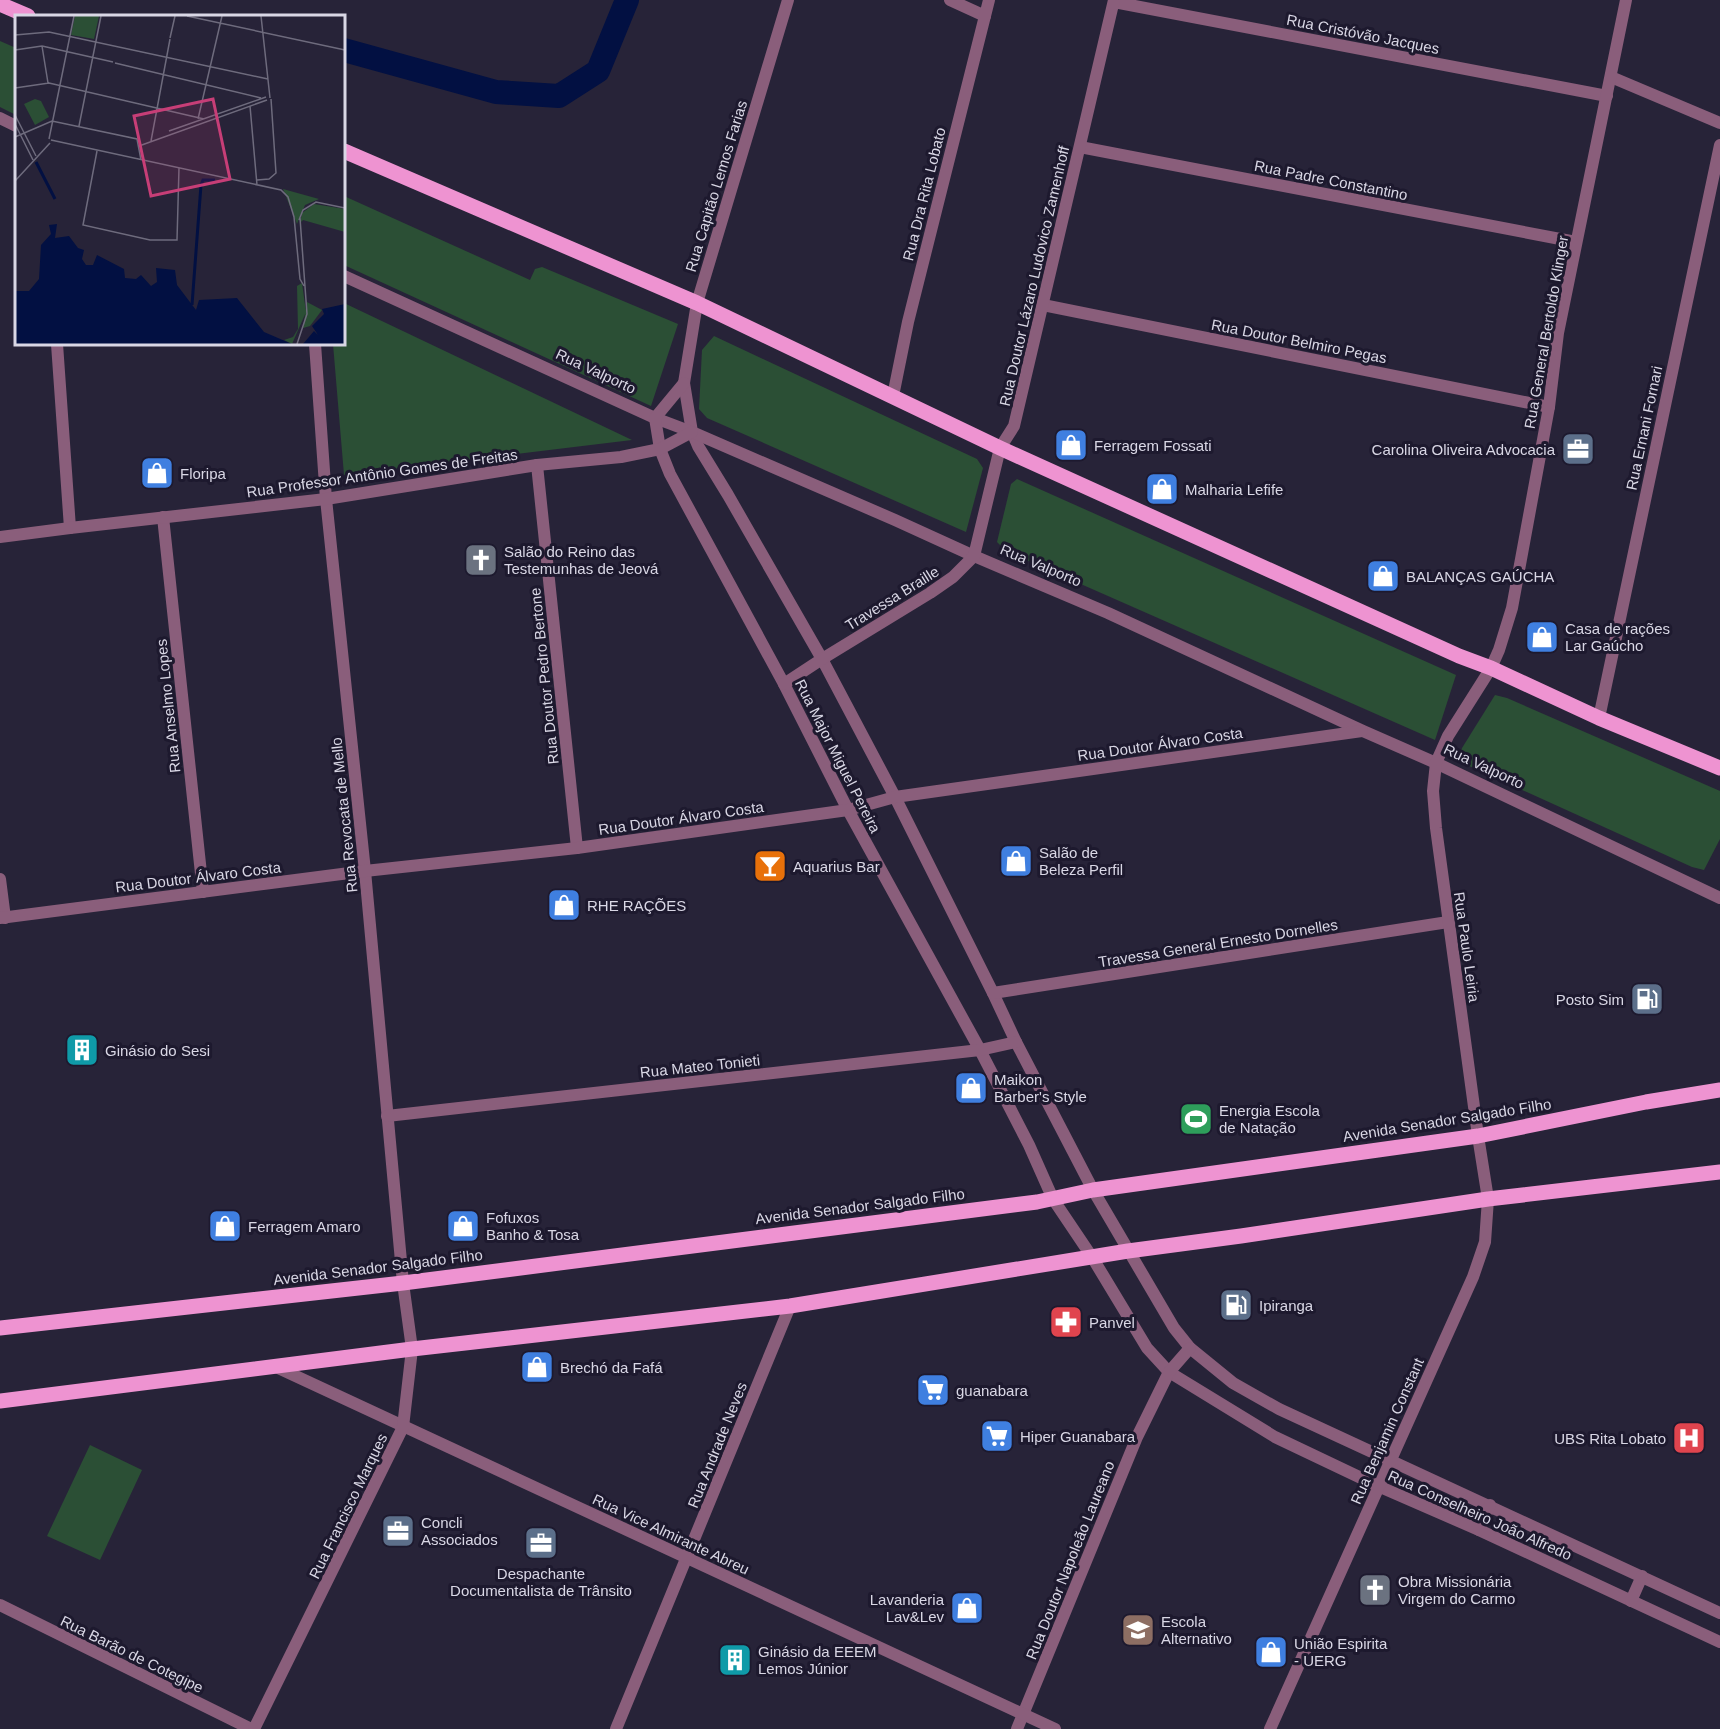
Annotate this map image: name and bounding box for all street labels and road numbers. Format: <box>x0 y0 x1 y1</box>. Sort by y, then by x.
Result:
street label: Rua Cristóvão Jacques <box>1285 11 1441 57</box>
street label: Rua Capitão Lemos Farias <box>682 98 750 274</box>
street label: Rua Dra Rita Lobato <box>899 126 949 262</box>
street label: Rua Doutor Lázaro Ludovico Zamenhoff <box>996 143 1072 408</box>
street label: Rua Padre Constantino <box>1253 157 1409 203</box>
street label: Rua General Bertoldo Klinger <box>1521 234 1571 430</box>
street label: Rua Doutor Belmiro Pegas <box>1210 316 1388 366</box>
street label: Rua Valporto <box>553 345 639 397</box>
street label: Rua Ernani Fornari <box>1623 364 1665 492</box>
street label: Rua Professor Antônio Gomes de Freitas <box>245 446 519 500</box>
street label: Rua Valporto <box>998 540 1084 590</box>
street label: Travessa Braille <box>842 562 942 634</box>
street label: Rua Doutor Pedro Bertone <box>526 587 562 765</box>
street label: Rua Anselmo Lopes <box>153 638 183 774</box>
street label: Rua Major Miguel Pereira <box>792 676 884 836</box>
street label: Rua Doutor Álvaro Costa <box>1076 724 1244 764</box>
street label: Rua Revocata de Mello <box>327 737 361 893</box>
street label: Rua Valporto <box>1441 740 1527 792</box>
street label: Rua Doutor Álvaro Costa <box>597 798 765 838</box>
street label: Rua Doutor Álvaro Costa <box>114 858 282 896</box>
street label: Rua Paulo Leiria <box>1451 891 1483 1004</box>
street label: Travessa General Ernesto Dornelles <box>1097 916 1339 970</box>
street label: Rua Mateo Tonieti <box>639 1051 761 1081</box>
street label: Avenida Senador Salgado Filho <box>1342 1095 1552 1145</box>
street label: Avenida Senador Salgado Filho <box>754 1185 966 1227</box>
street label: Avenida Senador Salgado Filho <box>272 1246 484 1288</box>
street label: Rua Benjamin Constant <box>1347 1354 1427 1507</box>
street label: Rua Andrade Neves <box>684 1380 750 1510</box>
street label: Rua Francisco Marques <box>305 1431 391 1581</box>
street label: Rua Doutor Napoleão Laureano <box>1022 1458 1118 1662</box>
street label: Rua Conselheiro João Alfredo <box>1386 1467 1574 1563</box>
street label: Rua Vice Almirante Abreu <box>590 1490 752 1578</box>
street label: Rua Barão de Cotegipe <box>58 1612 206 1696</box>

